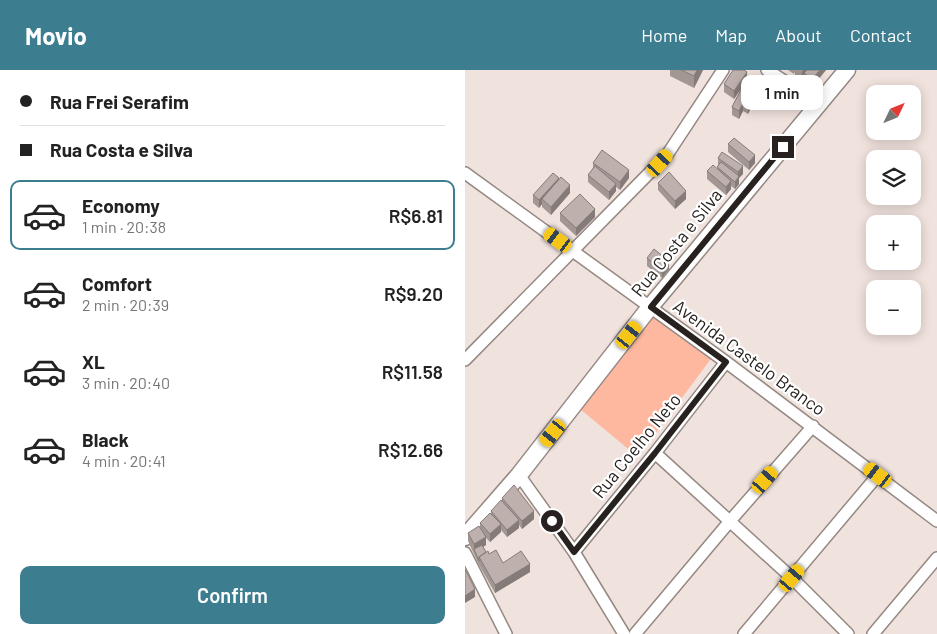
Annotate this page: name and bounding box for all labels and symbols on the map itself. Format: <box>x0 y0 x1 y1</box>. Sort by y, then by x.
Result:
callout: 1 min <box>742 75 824 110</box>
north arrow <box>866 85 921 140</box>
route end <box>772 136 794 158</box>
car <box>644 147 675 179</box>
street label: Rua Costa e Silva <box>626 184 726 301</box>
car <box>541 225 574 255</box>
street label: Avenida Castelo Branco <box>669 295 830 420</box>
car <box>613 319 644 351</box>
street label: Rua Coelho Neto <box>587 388 685 502</box>
car <box>537 417 568 449</box>
car <box>861 460 894 490</box>
car <box>749 464 780 496</box>
route start <box>541 510 563 532</box>
car <box>776 562 807 594</box>

